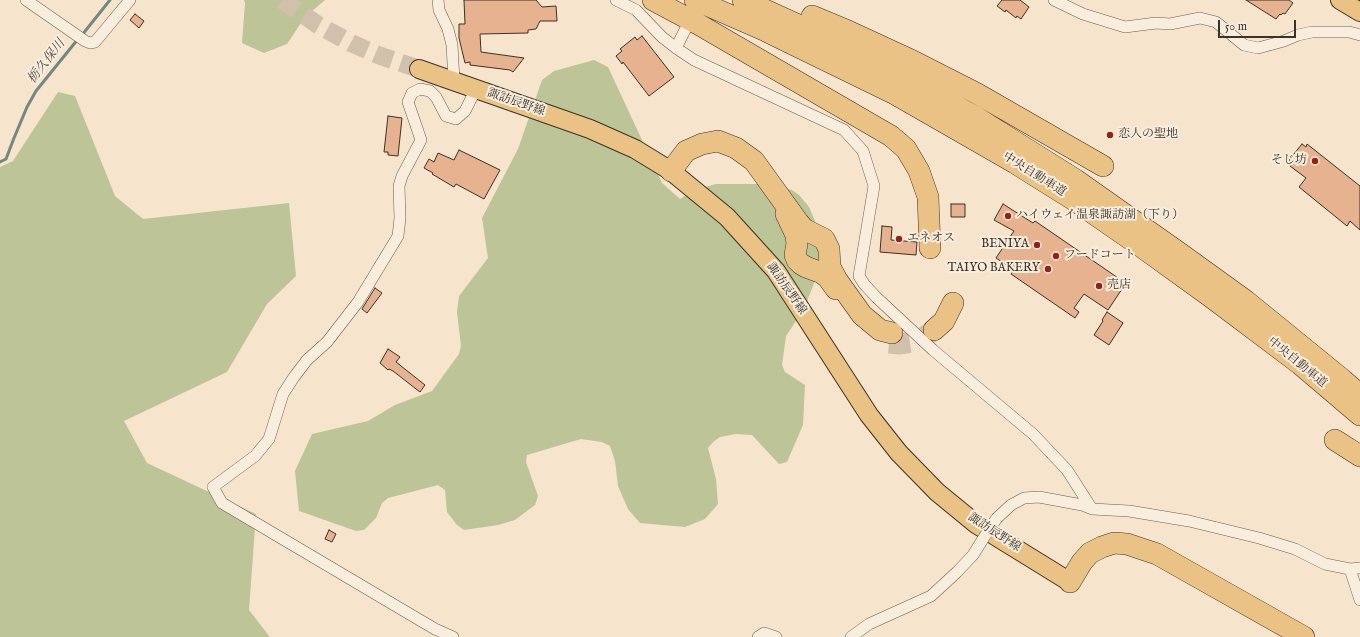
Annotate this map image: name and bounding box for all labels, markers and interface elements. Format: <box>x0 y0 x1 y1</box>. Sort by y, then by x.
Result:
scale bar <box>1220 12 1298 38</box>
text: 50 m <box>1225 19 1247 34</box>
water label: 栃久保川 <box>25 37 69 87</box>
street label: 諏訪辰野線 <box>485 86 547 120</box>
place label: 恋人の聖地 <box>1118 128 1178 142</box>
marker: 恋人の聖地 <box>1105 130 1115 140</box>
street label: 中央自動車道 <box>1000 150 1068 200</box>
place label: そじ坊 <box>1271 154 1307 168</box>
marker: そじ坊 <box>1310 156 1320 166</box>
place label: ハイウェイ温泉諏訪湖（下り） <box>1016 209 1184 223</box>
marker: ハイウェイ温泉諏訪湖（下り） <box>1003 211 1013 221</box>
place label: エネオス <box>907 232 955 246</box>
marker: エネオス <box>894 234 904 244</box>
place label: BENIYA <box>981 238 1029 252</box>
marker: BENIYA <box>1032 240 1042 250</box>
place label: フードコート <box>1064 249 1136 263</box>
marker: フードコート <box>1051 251 1061 261</box>
street label: 諏訪辰野線 <box>763 260 809 318</box>
place label: TAIYO BAKERY <box>948 262 1040 276</box>
marker: TAIYO BAKERY <box>1043 264 1053 274</box>
place label: 売店 <box>1107 279 1131 293</box>
marker: 売店 <box>1094 281 1104 291</box>
street label: 中央自動車道 <box>1264 335 1330 391</box>
street label: 諏訪辰野線 <box>965 511 1023 555</box>

